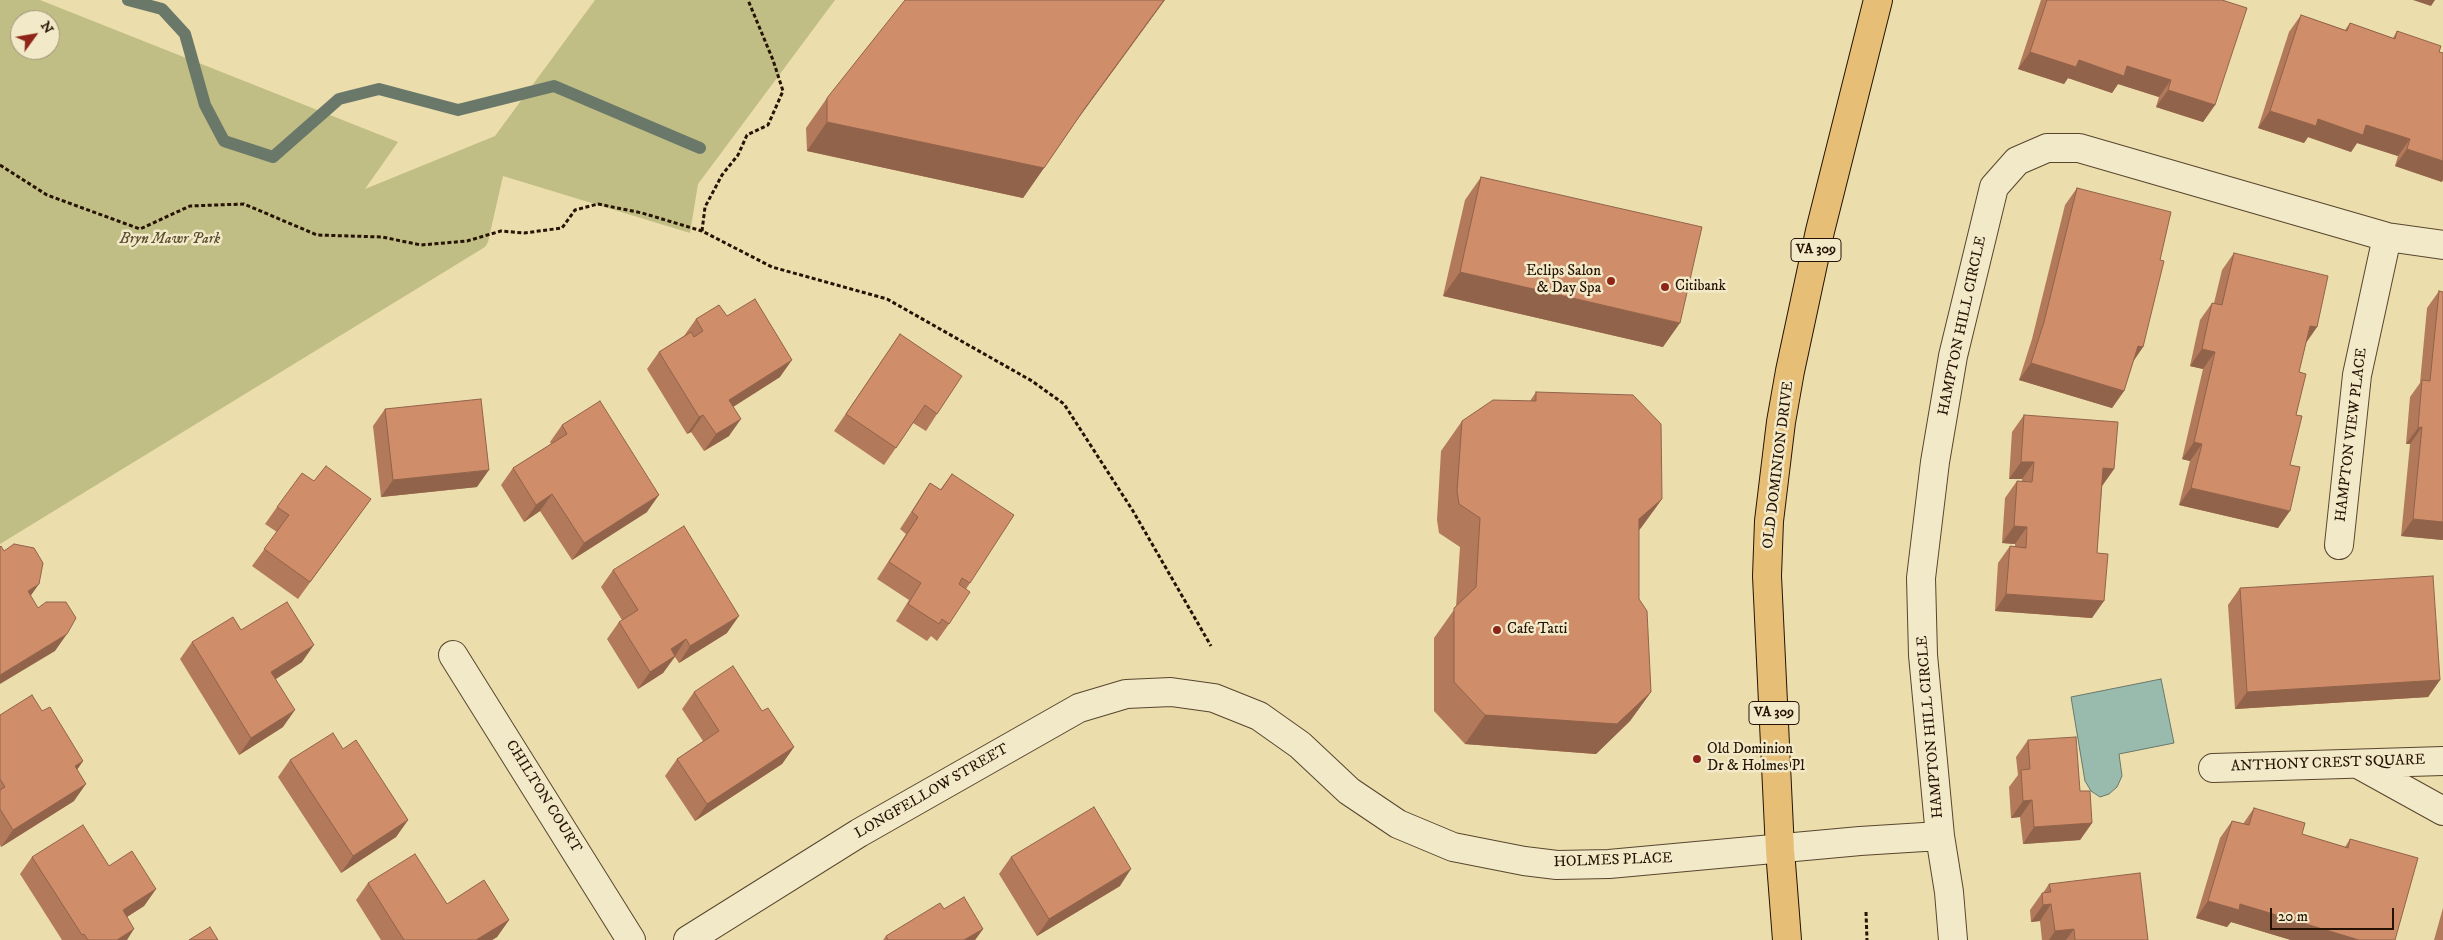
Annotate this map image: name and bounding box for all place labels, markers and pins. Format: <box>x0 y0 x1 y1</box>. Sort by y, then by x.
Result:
place label: Eclips Salon & Day Spa <box>1526 263 1601 298</box>
marker: Eclips Salon & Day Spa <box>1605 275 1617 287</box>
place label: Citibank <box>1675 278 1726 296</box>
marker: Citibank <box>1659 281 1671 293</box>
place label: Cafe Tatti <box>1507 621 1567 639</box>
marker: Cafe Tatti <box>1491 624 1503 636</box>
place label: Old Dominion Dr & Holmes Pl <box>1707 741 1805 776</box>
marker: Old Dominion Dr & Holmes Pl <box>1691 753 1703 765</box>

